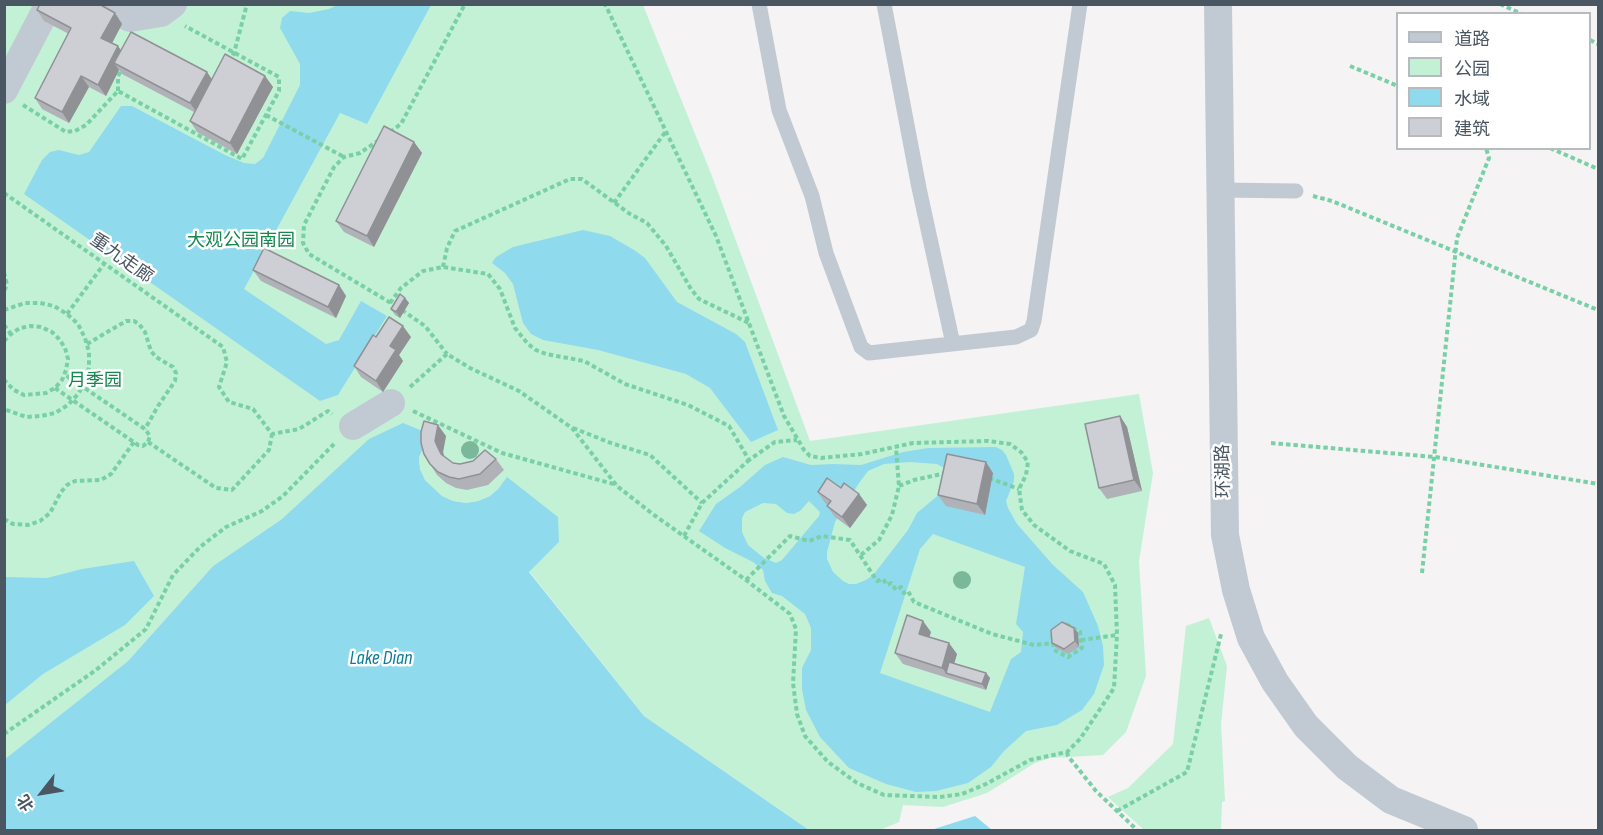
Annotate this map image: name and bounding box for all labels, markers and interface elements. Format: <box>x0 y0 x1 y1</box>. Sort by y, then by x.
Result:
legend <box>1396 12 1591 150</box>
text: 道路 <box>1454 29 1490 50</box>
text: 公园 <box>1454 59 1490 80</box>
text: 水域 <box>1454 89 1490 110</box>
text: 建筑 <box>1454 119 1490 140</box>
street label: 重九走廊 <box>85 230 157 288</box>
park label: 大观公园南园 <box>187 230 295 252</box>
park label: 月季园 <box>68 370 122 392</box>
street label: 环湖路 <box>1213 444 1235 498</box>
water label: Lake Dian <box>350 647 412 671</box>
north arrow <box>12 763 72 823</box>
text: 北 <box>14 791 38 814</box>

